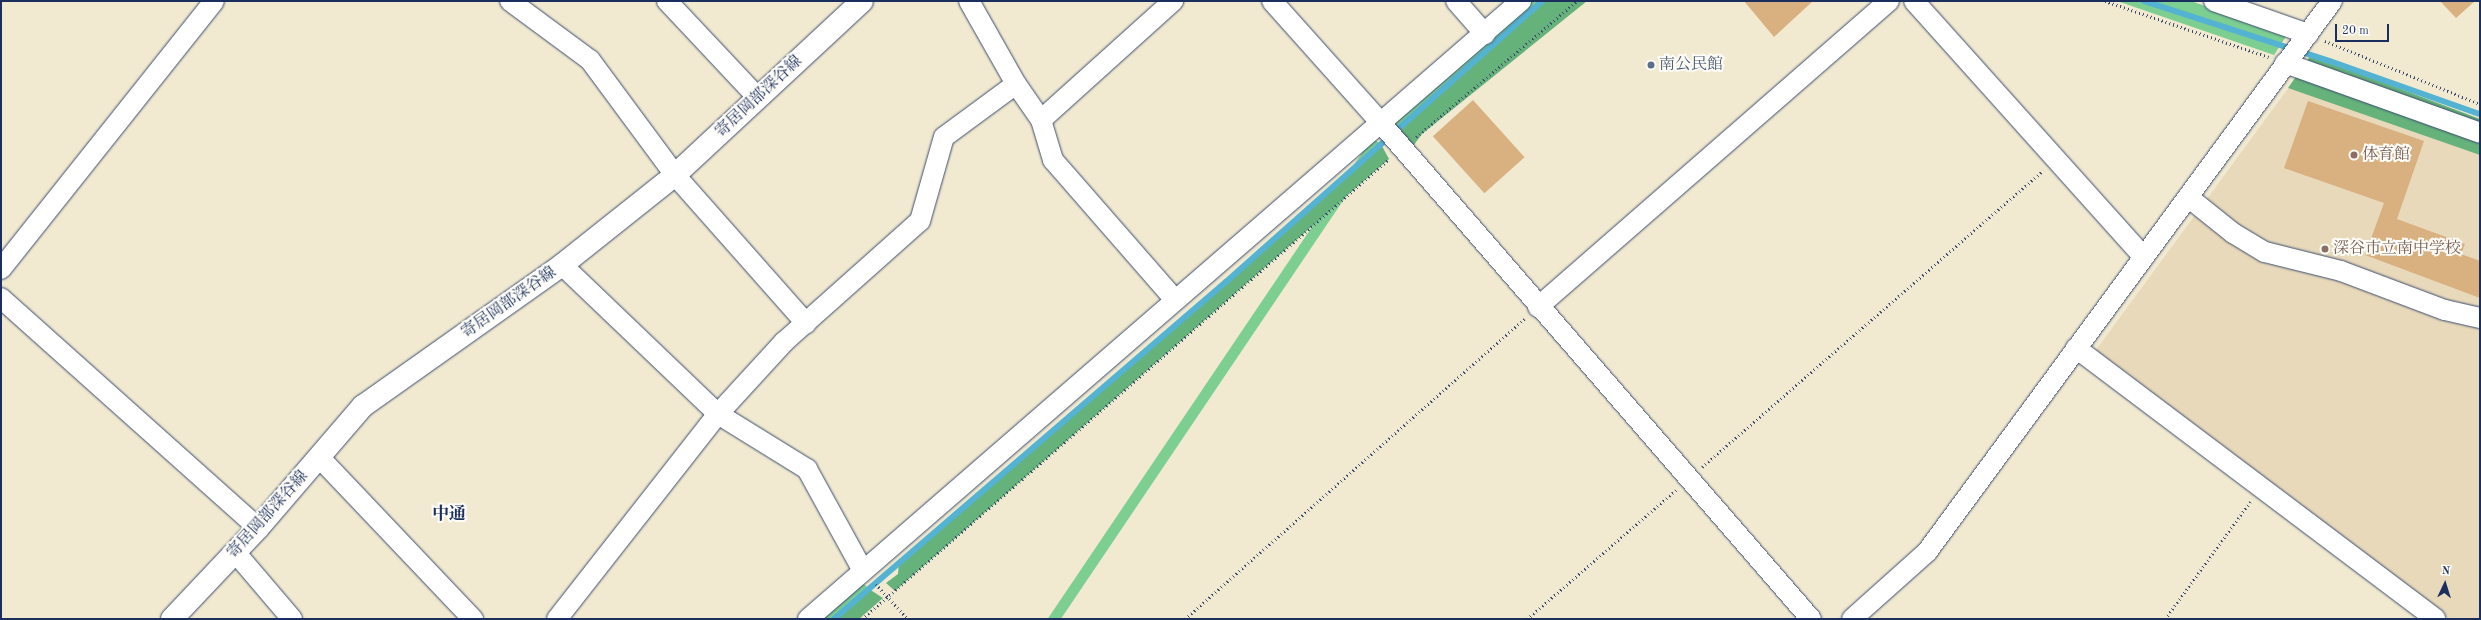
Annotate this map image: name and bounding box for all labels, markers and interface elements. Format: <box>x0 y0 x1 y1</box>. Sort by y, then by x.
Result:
scale bar <box>2337 16 2391 42</box>
text: 20 m <box>2342 25 2369 37</box>
street label: 寄居岡部深谷線 <box>711 52 807 142</box>
place label: 南公民館 <box>1659 55 1723 75</box>
marker: 南公民館 <box>1646 60 1656 70</box>
place label: 体育館 <box>2362 145 2410 165</box>
marker: 体育館 <box>2349 150 2359 160</box>
place label: 深谷市立南中学校 <box>2333 239 2461 259</box>
marker: 深谷市立南中学校 <box>2320 244 2330 254</box>
street label: 寄居岡部深谷線 <box>458 263 560 343</box>
street label: 寄居岡部深谷線 <box>223 467 313 563</box>
district label: 中通 <box>432 505 466 525</box>
north arrow <box>2425 564 2465 604</box>
text: N <box>2441 566 2450 577</box>

